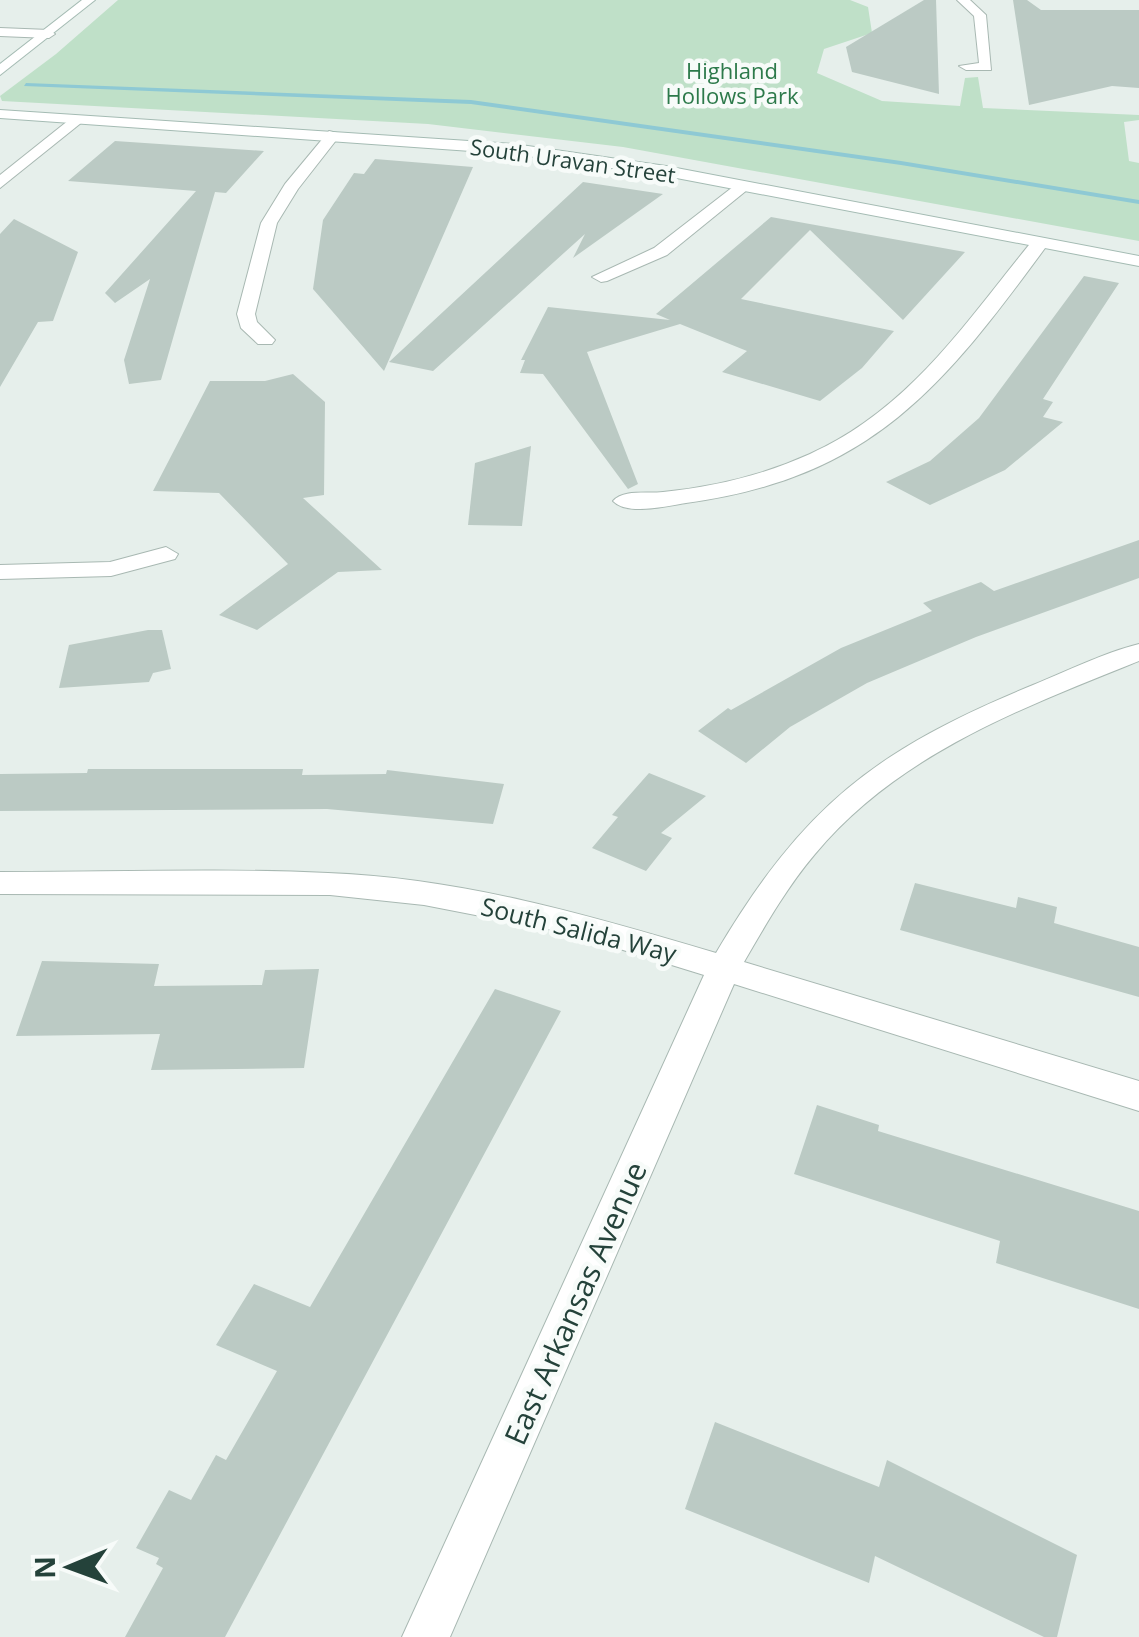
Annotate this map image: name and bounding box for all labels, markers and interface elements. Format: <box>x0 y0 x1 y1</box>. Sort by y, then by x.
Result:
park label: Highland Hollows Park <box>665 55 799 110</box>
street label: South Uravan Street <box>468 131 678 189</box>
street label: South Salida Way <box>478 888 681 970</box>
street label: East Arkansas Avenue <box>494 1155 656 1451</box>
north arrow <box>20 1517 120 1617</box>
text: N <box>25 1556 63 1579</box>

